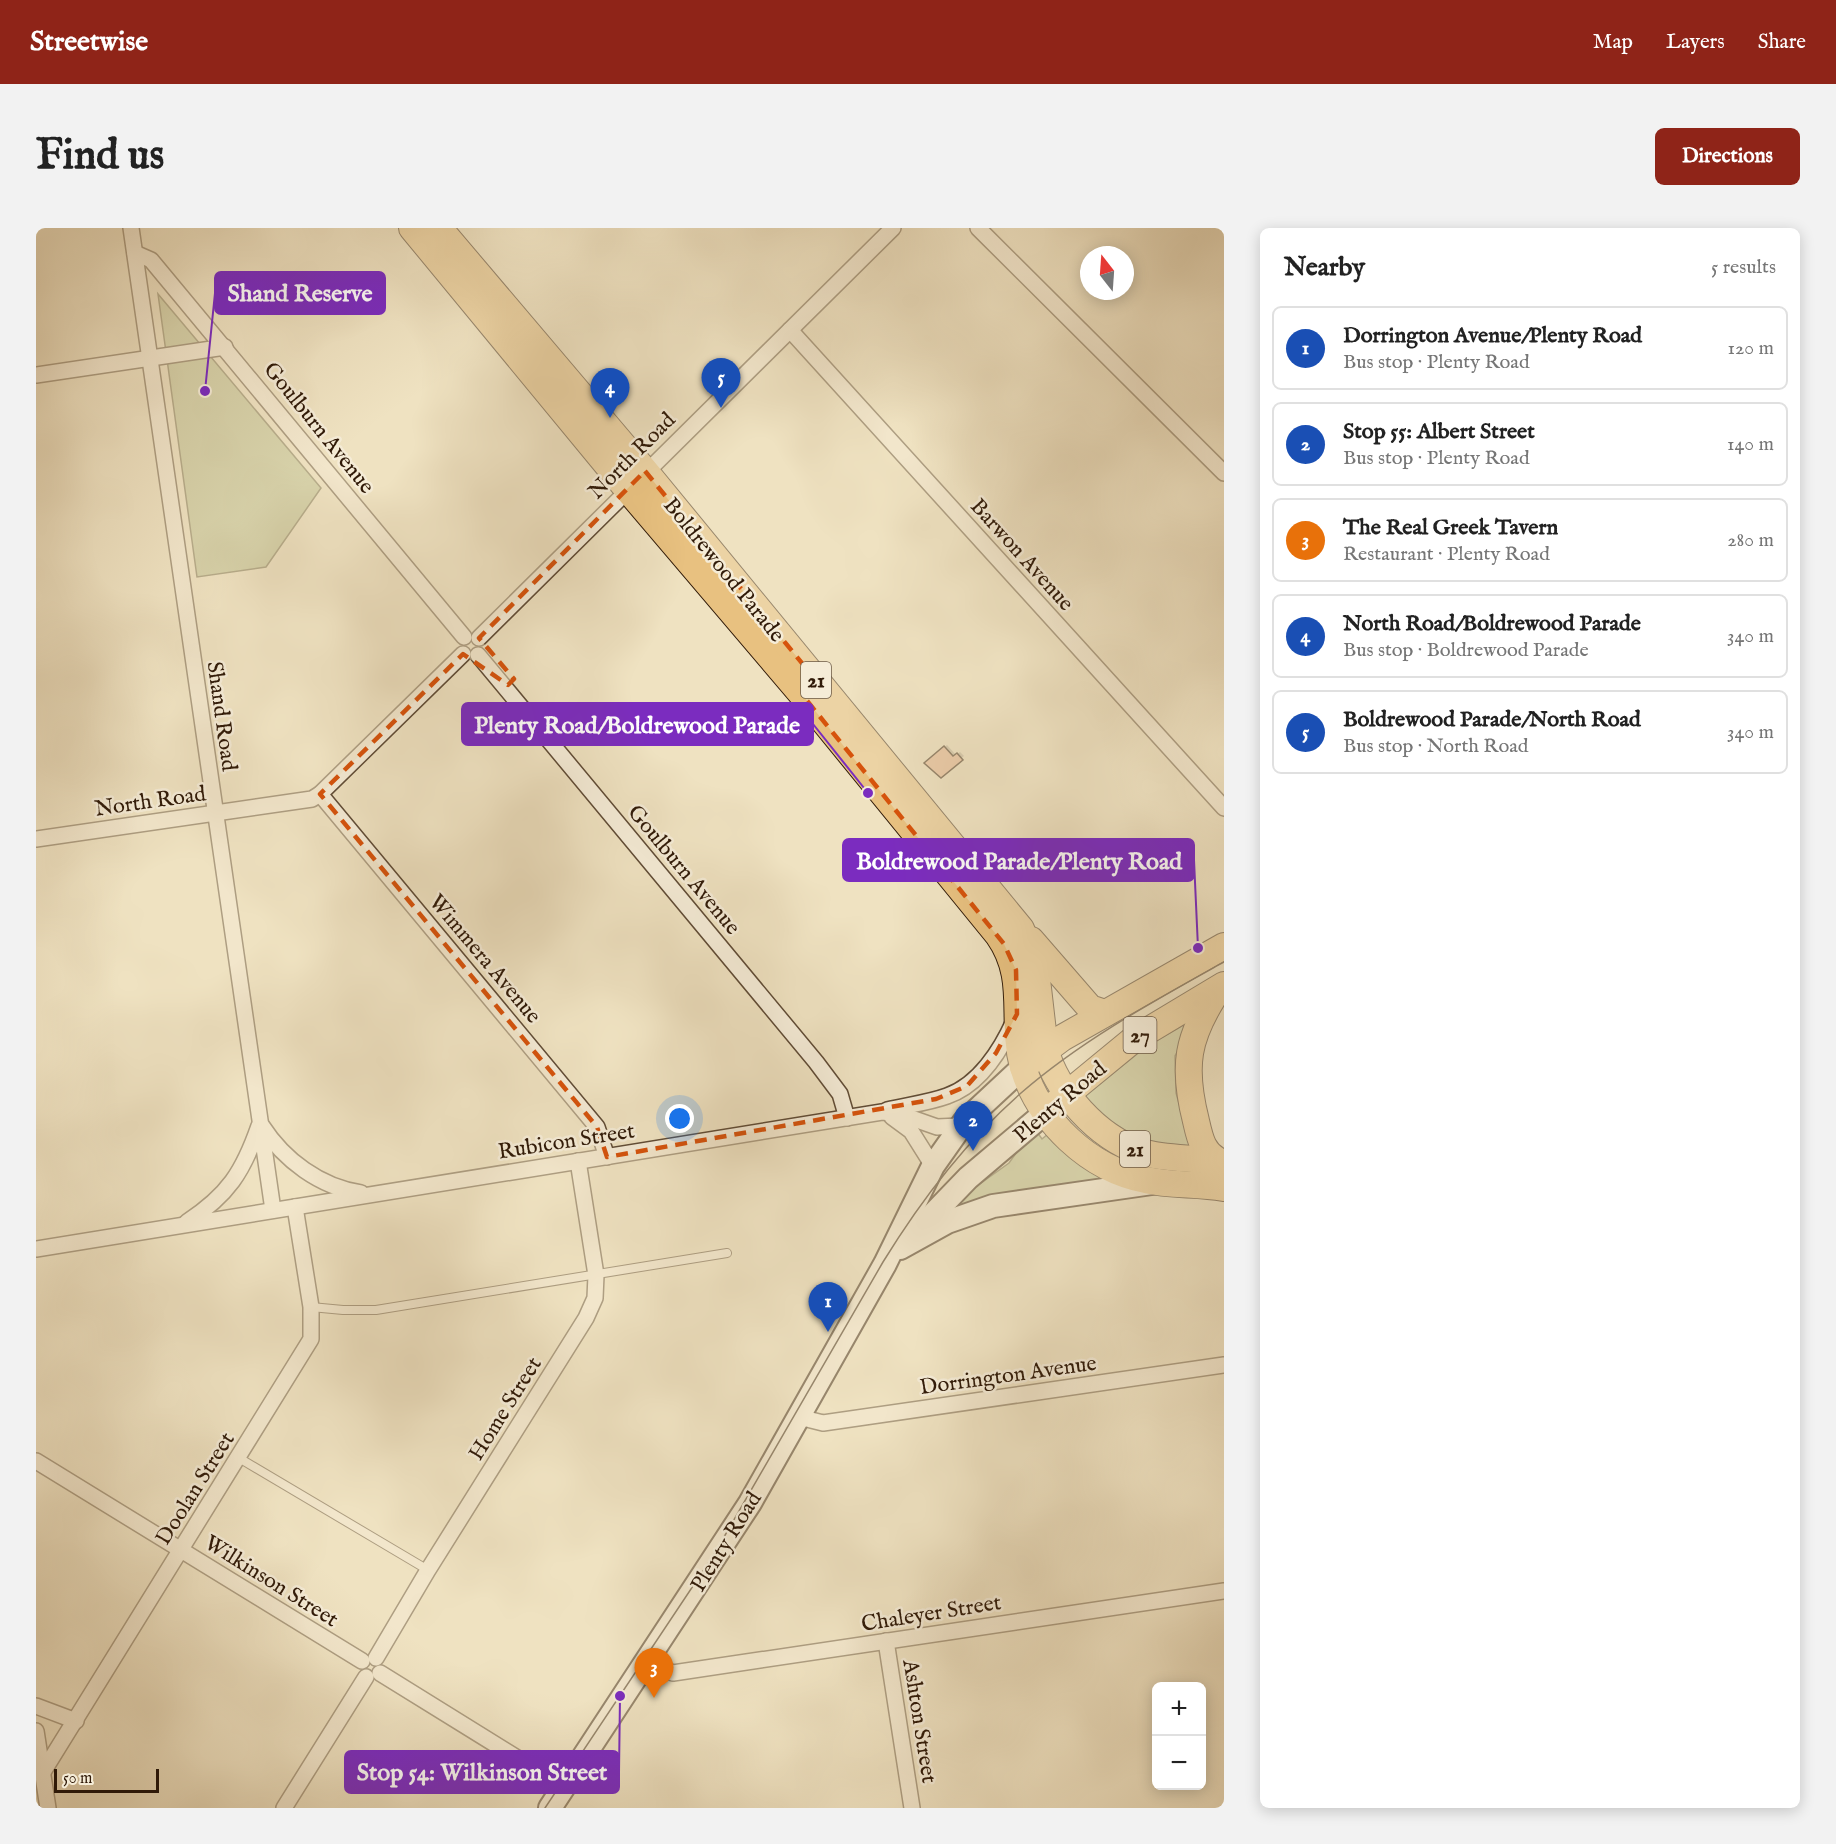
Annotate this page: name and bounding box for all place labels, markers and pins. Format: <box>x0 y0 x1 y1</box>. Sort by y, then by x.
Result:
callout: Shand Reserve <box>215 272 385 314</box>
pin: 5 <box>702 358 740 408</box>
pin: 4 <box>590 368 630 418</box>
callout: Plenty Road/Boldrewood Parade <box>462 703 813 745</box>
callout: Boldrewood Parade/Plenty Road <box>843 839 1194 881</box>
pin: 2 <box>954 1102 992 1151</box>
pin: 1 <box>808 1282 848 1332</box>
pin: 3 <box>634 1648 674 1698</box>
callout: Stop 54: Wilkinson Street <box>345 1751 619 1793</box>

